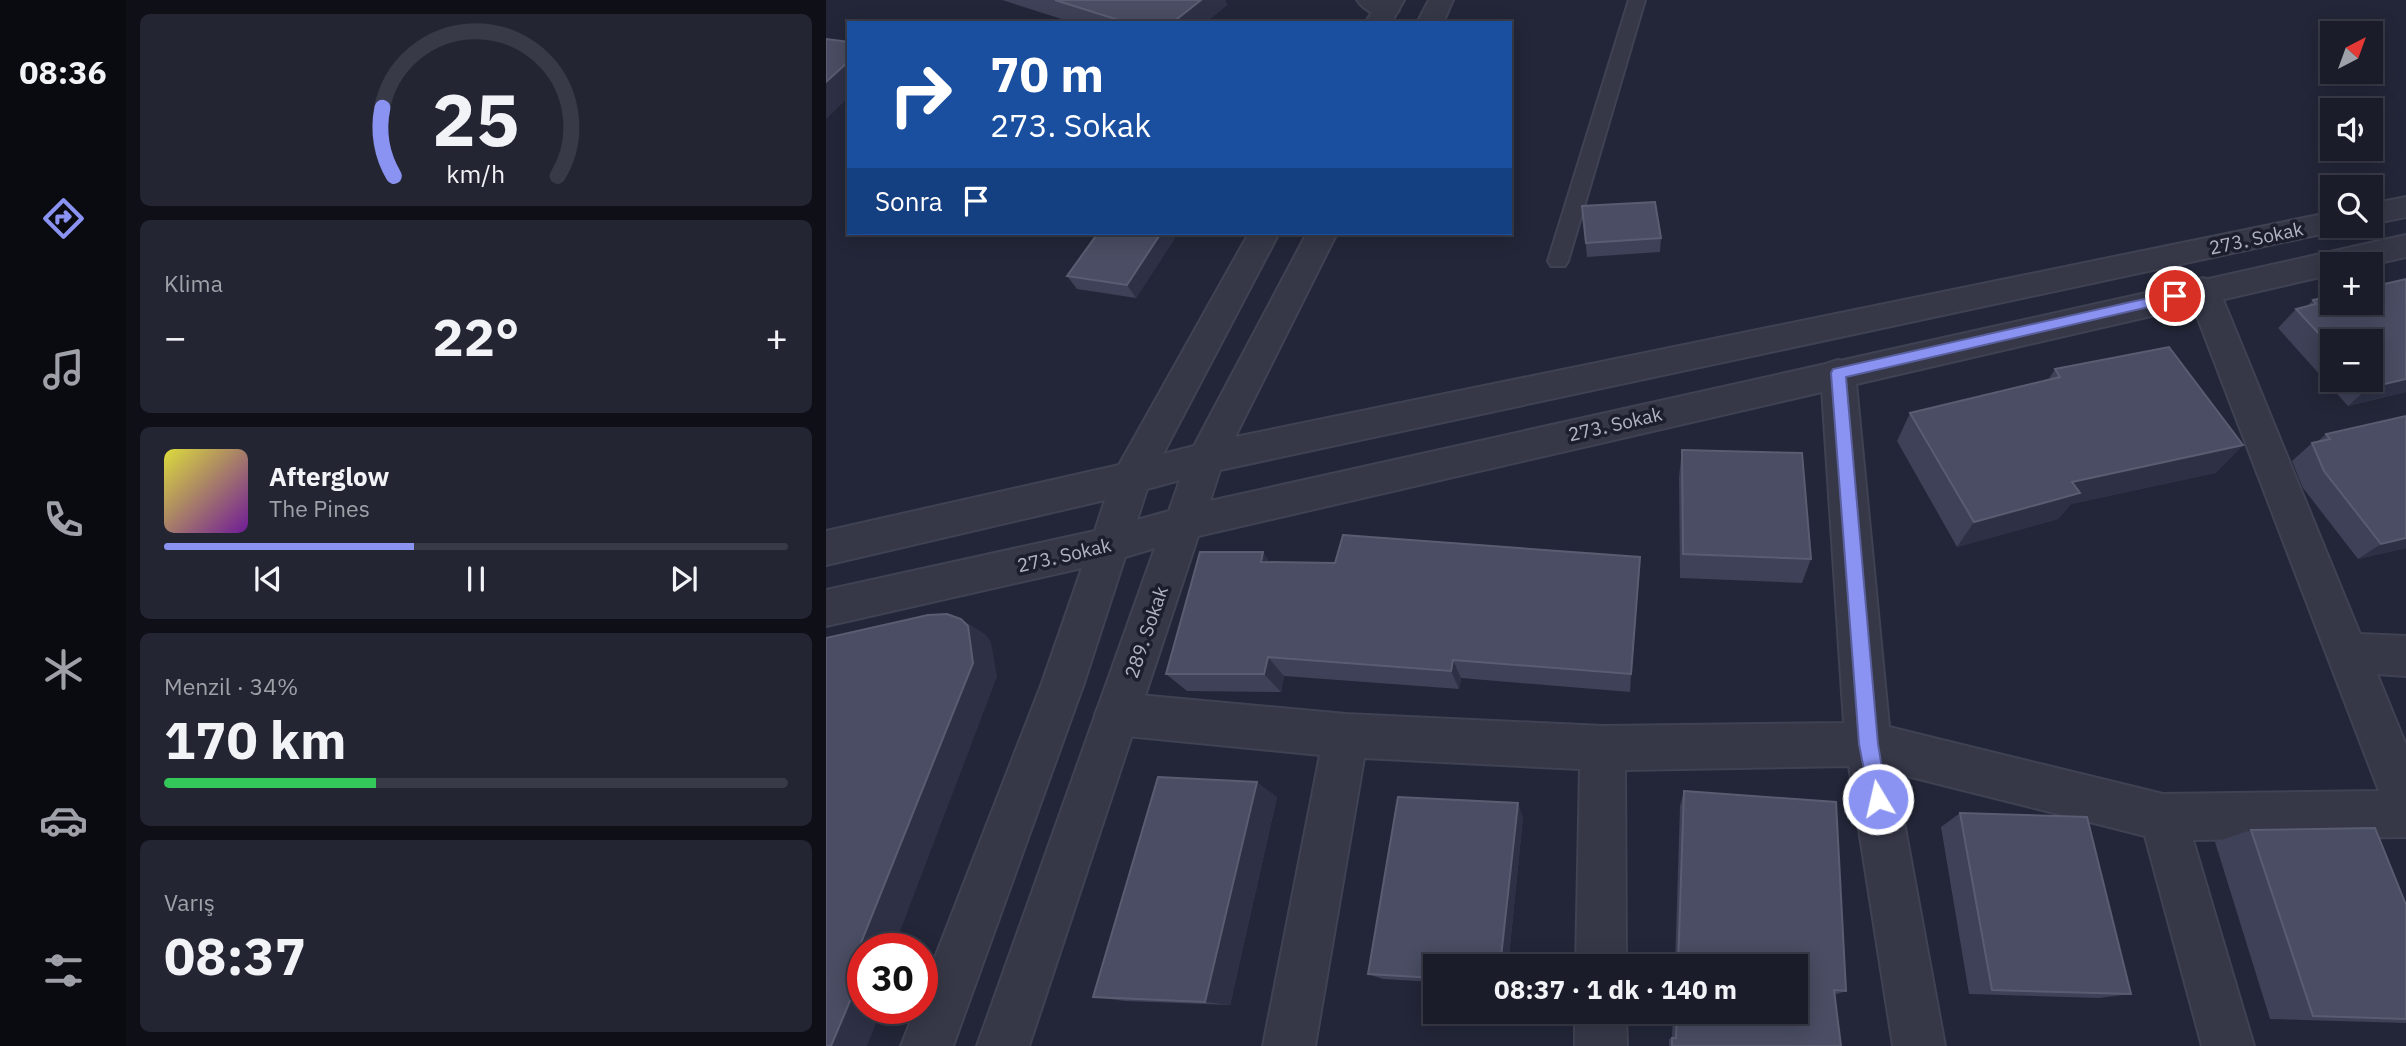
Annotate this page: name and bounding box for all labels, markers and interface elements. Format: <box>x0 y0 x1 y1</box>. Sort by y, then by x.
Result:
north arrow <box>2320 21 2384 84</box>
map controls <box>2320 21 2383 392</box>
text: 70 m <box>990 42 1104 105</box>
icon: right <box>875 49 966 140</box>
text: 08:36 <box>19 51 107 93</box>
text: 25 <box>432 72 520 167</box>
button: sound <box>2320 98 2383 161</box>
text: 273. Sokak <box>990 104 1151 146</box>
text: km/h <box>447 157 505 190</box>
button: search <box>2320 175 2383 238</box>
icon: arrive <box>957 182 995 220</box>
text: Sonra <box>875 184 943 218</box>
icon: directions <box>39 194 88 243</box>
street label: 273. Sokak <box>2207 216 2305 260</box>
button: + <box>2320 252 2383 315</box>
pin <box>2145 266 2205 326</box>
text: Klima <box>164 268 223 298</box>
icon: arrive <box>2156 277 2194 315</box>
text: 22° <box>433 303 519 370</box>
text: − <box>164 312 187 361</box>
text: + <box>765 312 788 361</box>
button: − <box>2320 329 2383 392</box>
icon: music <box>39 345 88 394</box>
street label: 273. Sokak <box>1566 402 1664 446</box>
text: Afterglow <box>269 459 389 493</box>
text: The Pines <box>269 493 370 523</box>
icon: phone <box>39 495 88 544</box>
street label: 273. Sokak <box>1015 533 1113 577</box>
icon: previous <box>249 560 287 598</box>
icon: pause <box>457 560 495 598</box>
icon: next <box>665 560 703 598</box>
street label: 289. Sokak <box>1119 583 1173 681</box>
icon: climate <box>39 645 88 694</box>
text: Menzil · 34% <box>164 671 298 701</box>
text: 170 km <box>164 706 346 773</box>
position arrow <box>1841 762 1915 836</box>
icon: car <box>39 796 88 845</box>
text: Varış <box>164 887 215 917</box>
text: 08:37 <box>164 922 306 989</box>
speed limit sign: 30 <box>847 933 938 1024</box>
icon: filters <box>39 946 88 995</box>
text: 08:37 · 1 dk · 140 m <box>1494 972 1737 1006</box>

